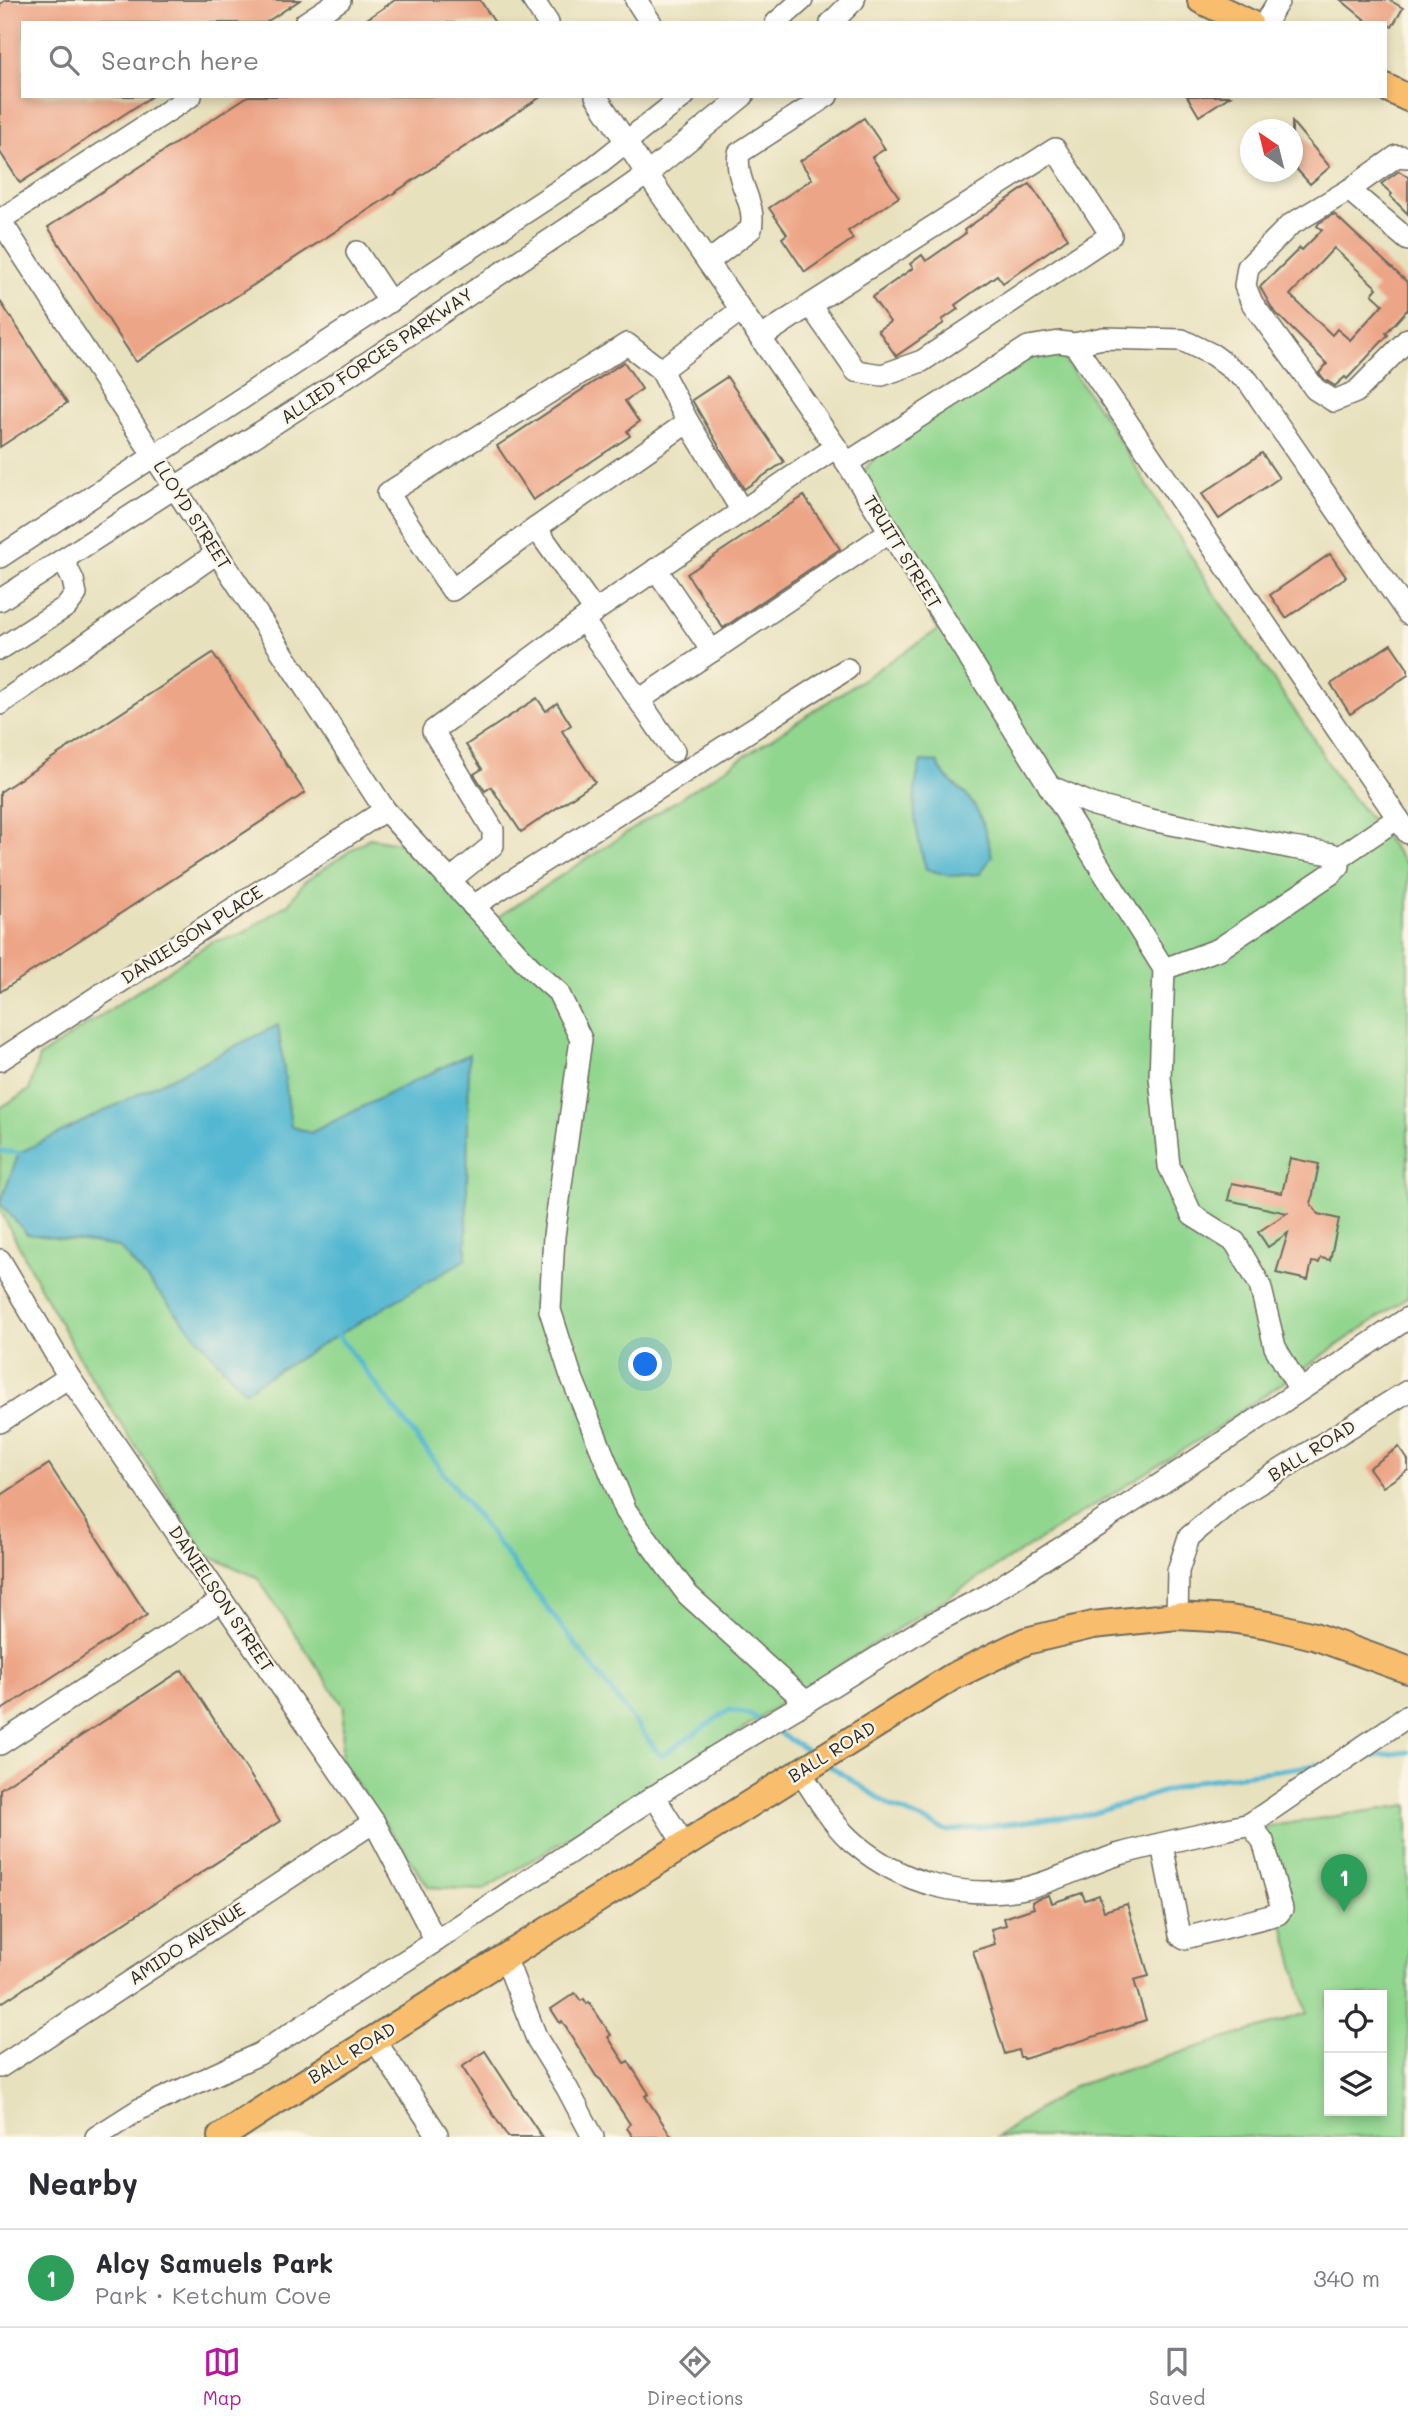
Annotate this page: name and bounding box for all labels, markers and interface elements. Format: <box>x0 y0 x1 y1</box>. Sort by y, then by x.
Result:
search box <box>21 21 1387 98</box>
icon: search <box>45 41 83 79</box>
text: Search here <box>101 43 259 77</box>
north arrow <box>1240 119 1303 182</box>
street label: ALLIED FORCES PARKWAY <box>276 282 477 429</box>
street label: LLOYD STREET <box>149 455 237 574</box>
street label: TRUITT STREET <box>858 490 947 613</box>
street label: DANIELSON PLACE <box>116 879 267 989</box>
your location <box>628 1347 662 1381</box>
street label: BALL ROAD <box>1263 1414 1360 1487</box>
street label: DANIELSON STREET <box>164 1521 280 1676</box>
street label: BALL ROAD <box>783 1715 880 1788</box>
pin: 1 <box>1321 1854 1367 1912</box>
street label: AMIDO AVENUE <box>124 1897 249 1990</box>
map controls <box>1324 1990 1387 2116</box>
button: locate <box>1324 1990 1387 2053</box>
street label: BALL ROAD <box>303 2016 400 2089</box>
button: layers <box>1324 2053 1387 2116</box>
text: Nearby <box>28 2163 138 2203</box>
text: Alcy Samuels Park <box>95 2246 333 2280</box>
text: 1 <box>46 2263 56 2293</box>
text: 340 m <box>1313 2263 1380 2293</box>
text: Park · Ketchum Cove <box>95 2280 331 2310</box>
tab: Map <box>203 2343 241 2410</box>
tab: Directions <box>647 2343 743 2410</box>
tab: Saved <box>1149 2343 1205 2410</box>

